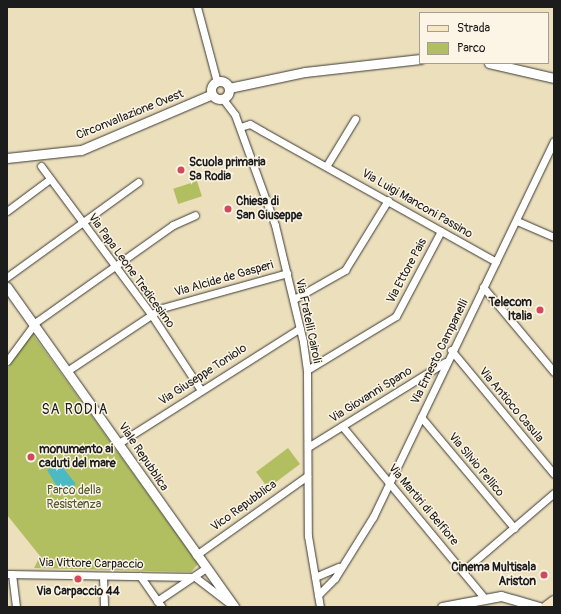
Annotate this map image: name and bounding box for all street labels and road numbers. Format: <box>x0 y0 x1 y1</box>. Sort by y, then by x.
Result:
street label: Circonvallazione Ovest <box>74 87 186 143</box>
street label: Via Luigi Manconi Passino <box>359 166 475 242</box>
street label: Via Papa Leone Tredicesimo <box>85 211 177 331</box>
street label: Via Ettore Pais <box>384 236 430 306</box>
street label: Via Alcide de Gasperi <box>173 258 275 300</box>
street label: Via Fratelli Cairoli <box>292 277 324 365</box>
street label: Via Ernesto Campanelli <box>408 297 472 407</box>
street label: Via Giuseppe Toniolo <box>156 341 250 409</box>
street label: Via Giovanni Spano <box>327 364 415 426</box>
street label: Via Antioco Casula <box>476 365 546 445</box>
street label: Viale Repubblica <box>115 420 171 494</box>
street label: Via Silvio Pellico <box>445 430 507 500</box>
street label: Via Martiri di Belfiore <box>385 461 461 549</box>
street label: Vico Repubblica <box>208 477 280 535</box>
street label: Via Vittore Carpaccio <box>38 556 144 572</box>

